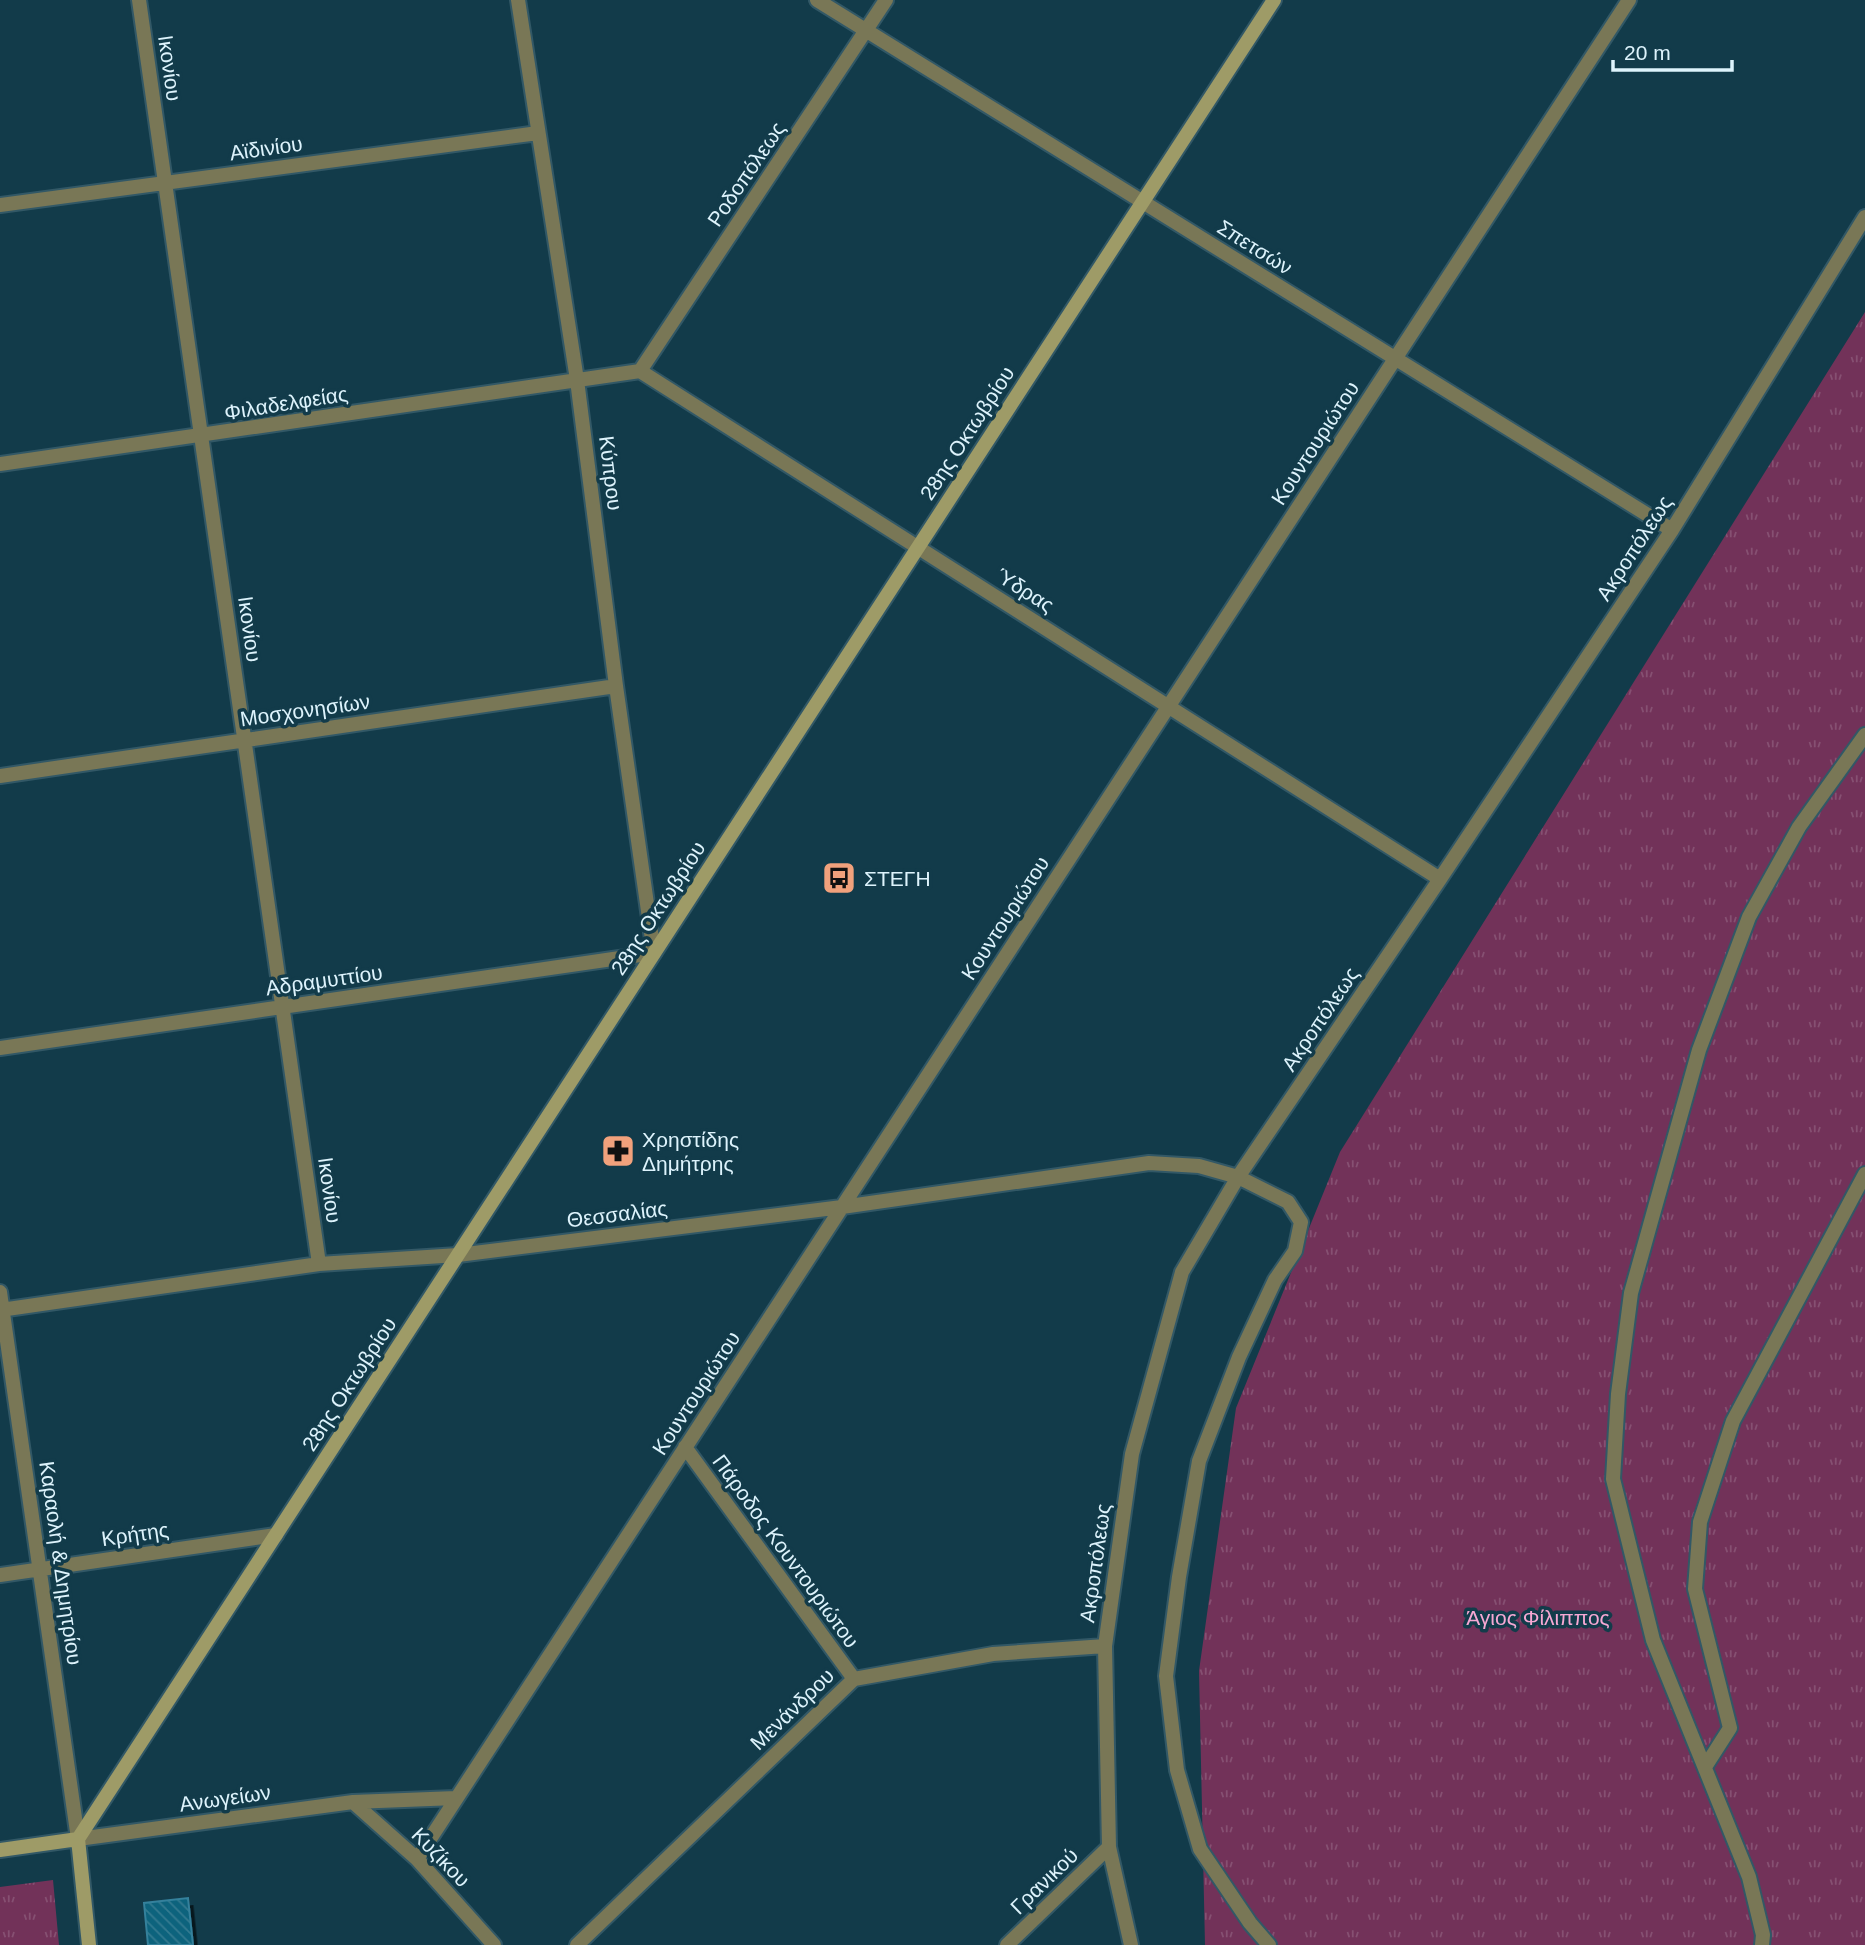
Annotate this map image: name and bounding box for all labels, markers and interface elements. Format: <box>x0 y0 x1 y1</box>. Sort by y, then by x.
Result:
scale bar <box>1613 28 1732 72</box>
street label: Ικονίου <box>154 34 186 102</box>
text: 20 m <box>1624 41 1671 64</box>
street label: Ροδοπόλεως <box>703 117 789 231</box>
street label: Αϊδινίου <box>228 132 304 164</box>
street label: Σπετσών <box>1213 215 1297 279</box>
street label: 28ης Οκτωβρίου <box>915 362 1019 504</box>
street label: Κουντουριώτου <box>1267 377 1363 509</box>
street label: Φιλαδελφείας <box>223 382 349 424</box>
street label: Κύπρου <box>595 434 627 512</box>
street label: Ακροπόλεως <box>1592 491 1676 605</box>
street label: Ύδρας <box>992 563 1058 617</box>
street label: Ικονίου <box>234 595 266 663</box>
street label: Μοσχονησίων <box>239 689 371 731</box>
street label: 28ης Οκτωβρίου <box>606 837 710 979</box>
street label: Κουντουριώτου <box>957 852 1053 984</box>
bus stop icon: ΣΤΕΓΗ <box>820 859 858 897</box>
place label: ΣΤΕΓΗ <box>864 867 931 890</box>
street label: Αδραμυττίου <box>264 960 384 1000</box>
street label: Ακροπόλεως <box>1277 963 1363 1075</box>
place label: Χρηστίδης Δημήτρης <box>642 1128 739 1175</box>
pharmacy icon: Χρηστίδης Δημήτρης <box>599 1132 637 1170</box>
street label: Ικονίου <box>314 1156 346 1224</box>
street label: Θεσσαλίας <box>565 1196 669 1232</box>
street label: 28ης Οκτωβρίου <box>297 1313 401 1455</box>
street label: Κουντουριώτου <box>648 1327 744 1459</box>
street label: Πάροδος Κουντουριώτου <box>708 1450 864 1652</box>
street label: Καραολή & Δημητρίου <box>35 1460 87 1666</box>
street label: Ακροπόλεως <box>1075 1502 1115 1624</box>
street label: Κρήτης <box>100 1518 170 1550</box>
park label: Άγιος Φίλιππος <box>1466 1606 1610 1629</box>
street label: Μενάνδρου <box>746 1664 838 1754</box>
street label: Ανωγείων <box>178 1780 272 1816</box>
street label: Κυζίκου <box>407 1823 475 1891</box>
street label: Γρανικού <box>1006 1843 1082 1919</box>

